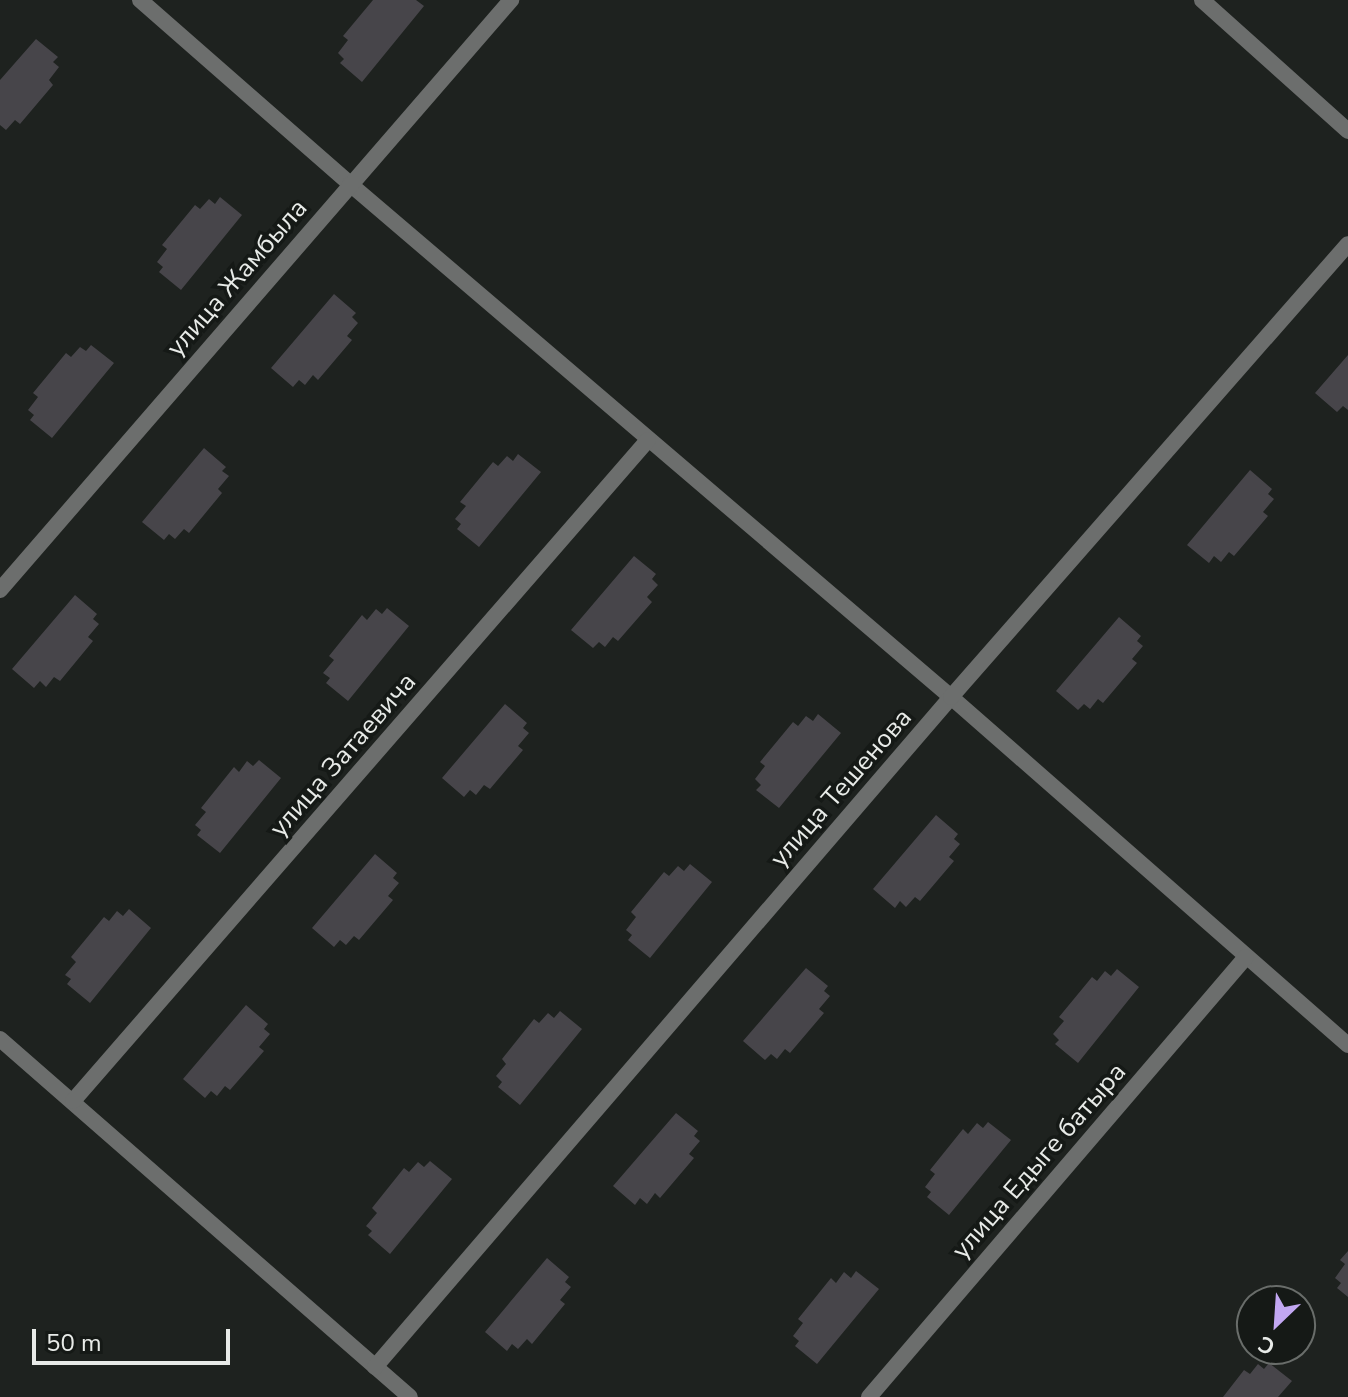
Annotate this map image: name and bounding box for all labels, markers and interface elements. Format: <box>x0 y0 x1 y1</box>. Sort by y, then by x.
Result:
street label: улица Жамбыла <box>160 193 314 363</box>
street label: улица Затаевича <box>263 667 423 843</box>
street label: улица Тешенова <box>764 702 918 874</box>
street label: улица Едыге батыра <box>945 1057 1133 1265</box>
north arrow <box>1236 1285 1316 1365</box>
scale bar <box>36 1313 234 1363</box>
text: 50 m <box>46 1327 102 1359</box>
text: С <box>1254 1328 1280 1362</box>

